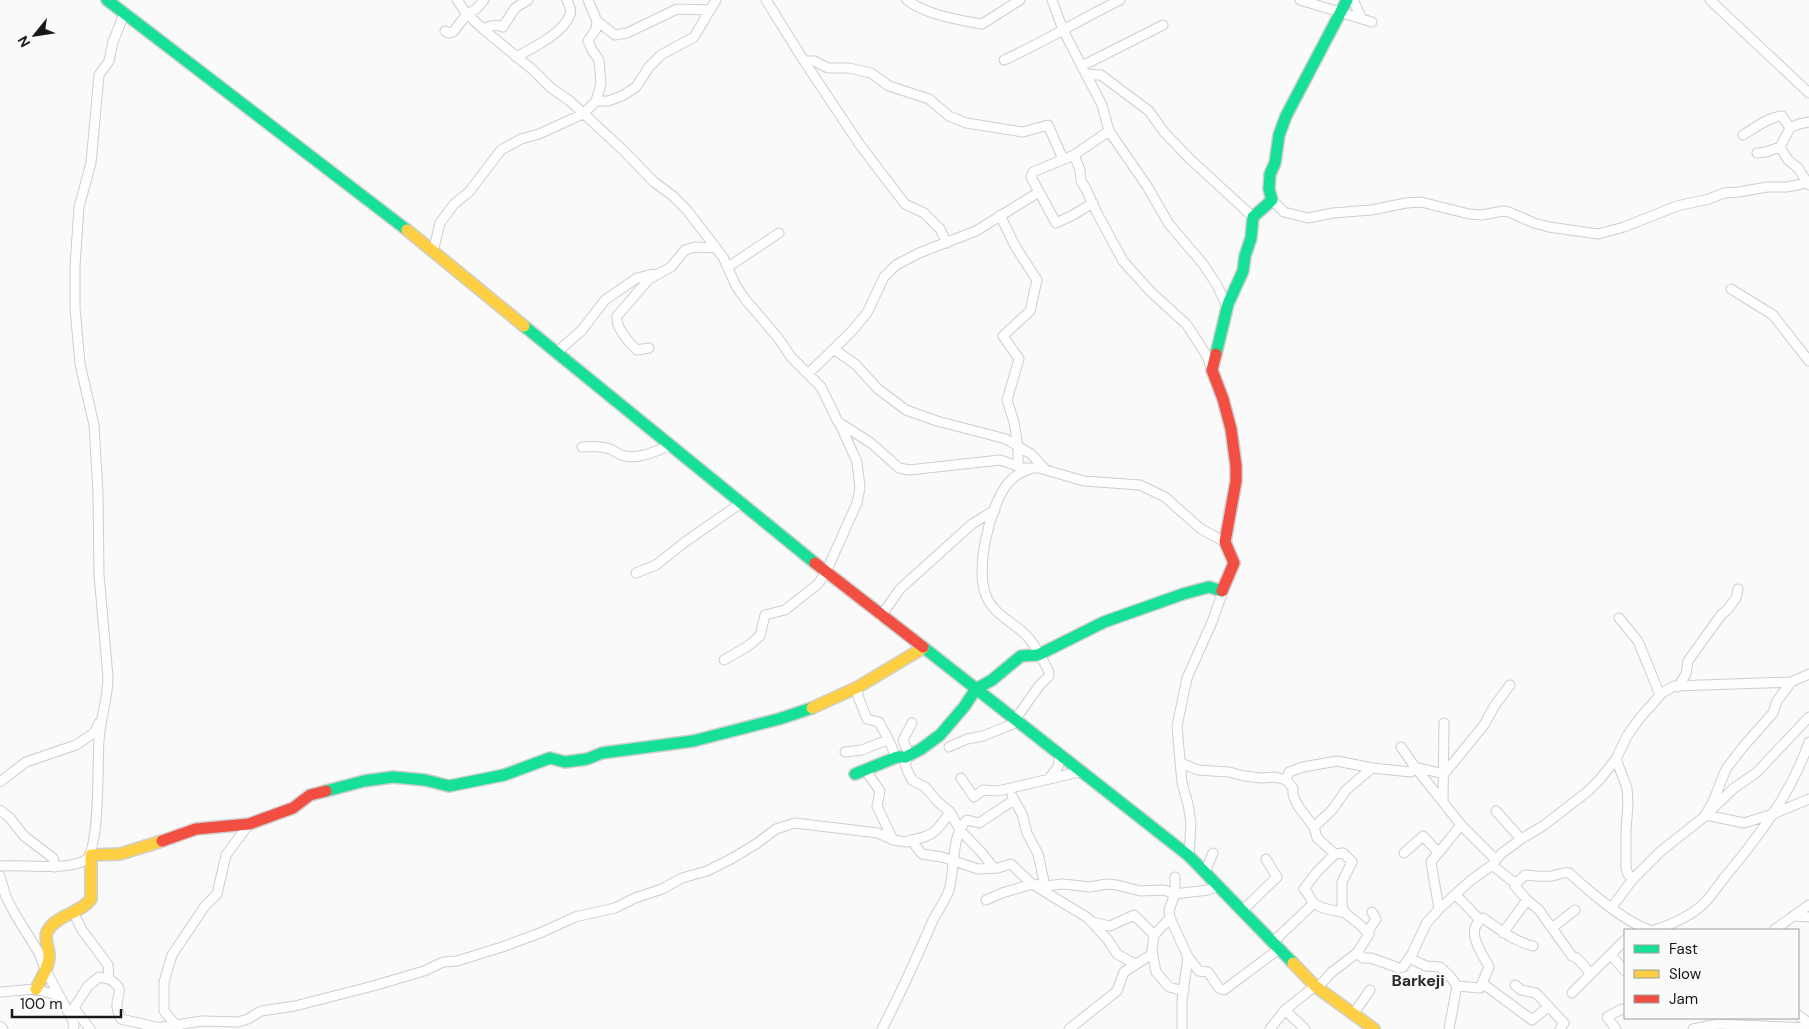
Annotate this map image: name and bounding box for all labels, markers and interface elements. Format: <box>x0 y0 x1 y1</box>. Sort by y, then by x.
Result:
north arrow <box>10 10 60 60</box>
text: N <box>13 33 34 50</box>
legend <box>1624 929 1799 1019</box>
text: Fast <box>1669 939 1698 959</box>
text: Slow <box>1669 964 1702 984</box>
district label: Barkeji <box>1391 970 1445 991</box>
scale bar <box>12 986 121 1018</box>
text: Jam <box>1669 989 1698 1009</box>
text: 100 m <box>20 994 63 1014</box>

